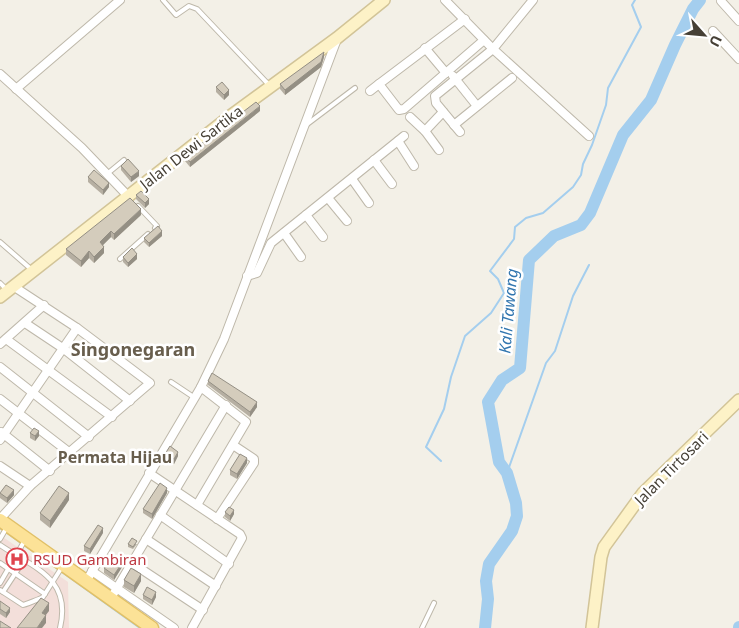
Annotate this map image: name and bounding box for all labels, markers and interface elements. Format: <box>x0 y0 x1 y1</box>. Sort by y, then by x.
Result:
north arrow <box>679 10 729 60</box>
text: U <box>705 32 727 50</box>
street label: Jalan Dewi Sartika <box>134 101 246 195</box>
water label: Kali Tawang <box>493 267 523 355</box>
district label: Singonegaran <box>71 337 195 361</box>
street label: Jalan Tirtosari <box>628 427 712 511</box>
district label: Permata Hijau <box>58 446 172 468</box>
hospital icon: RSUD Gambiran <box>5 547 29 571</box>
place label: RSUD Gambiran <box>33 549 146 569</box>

